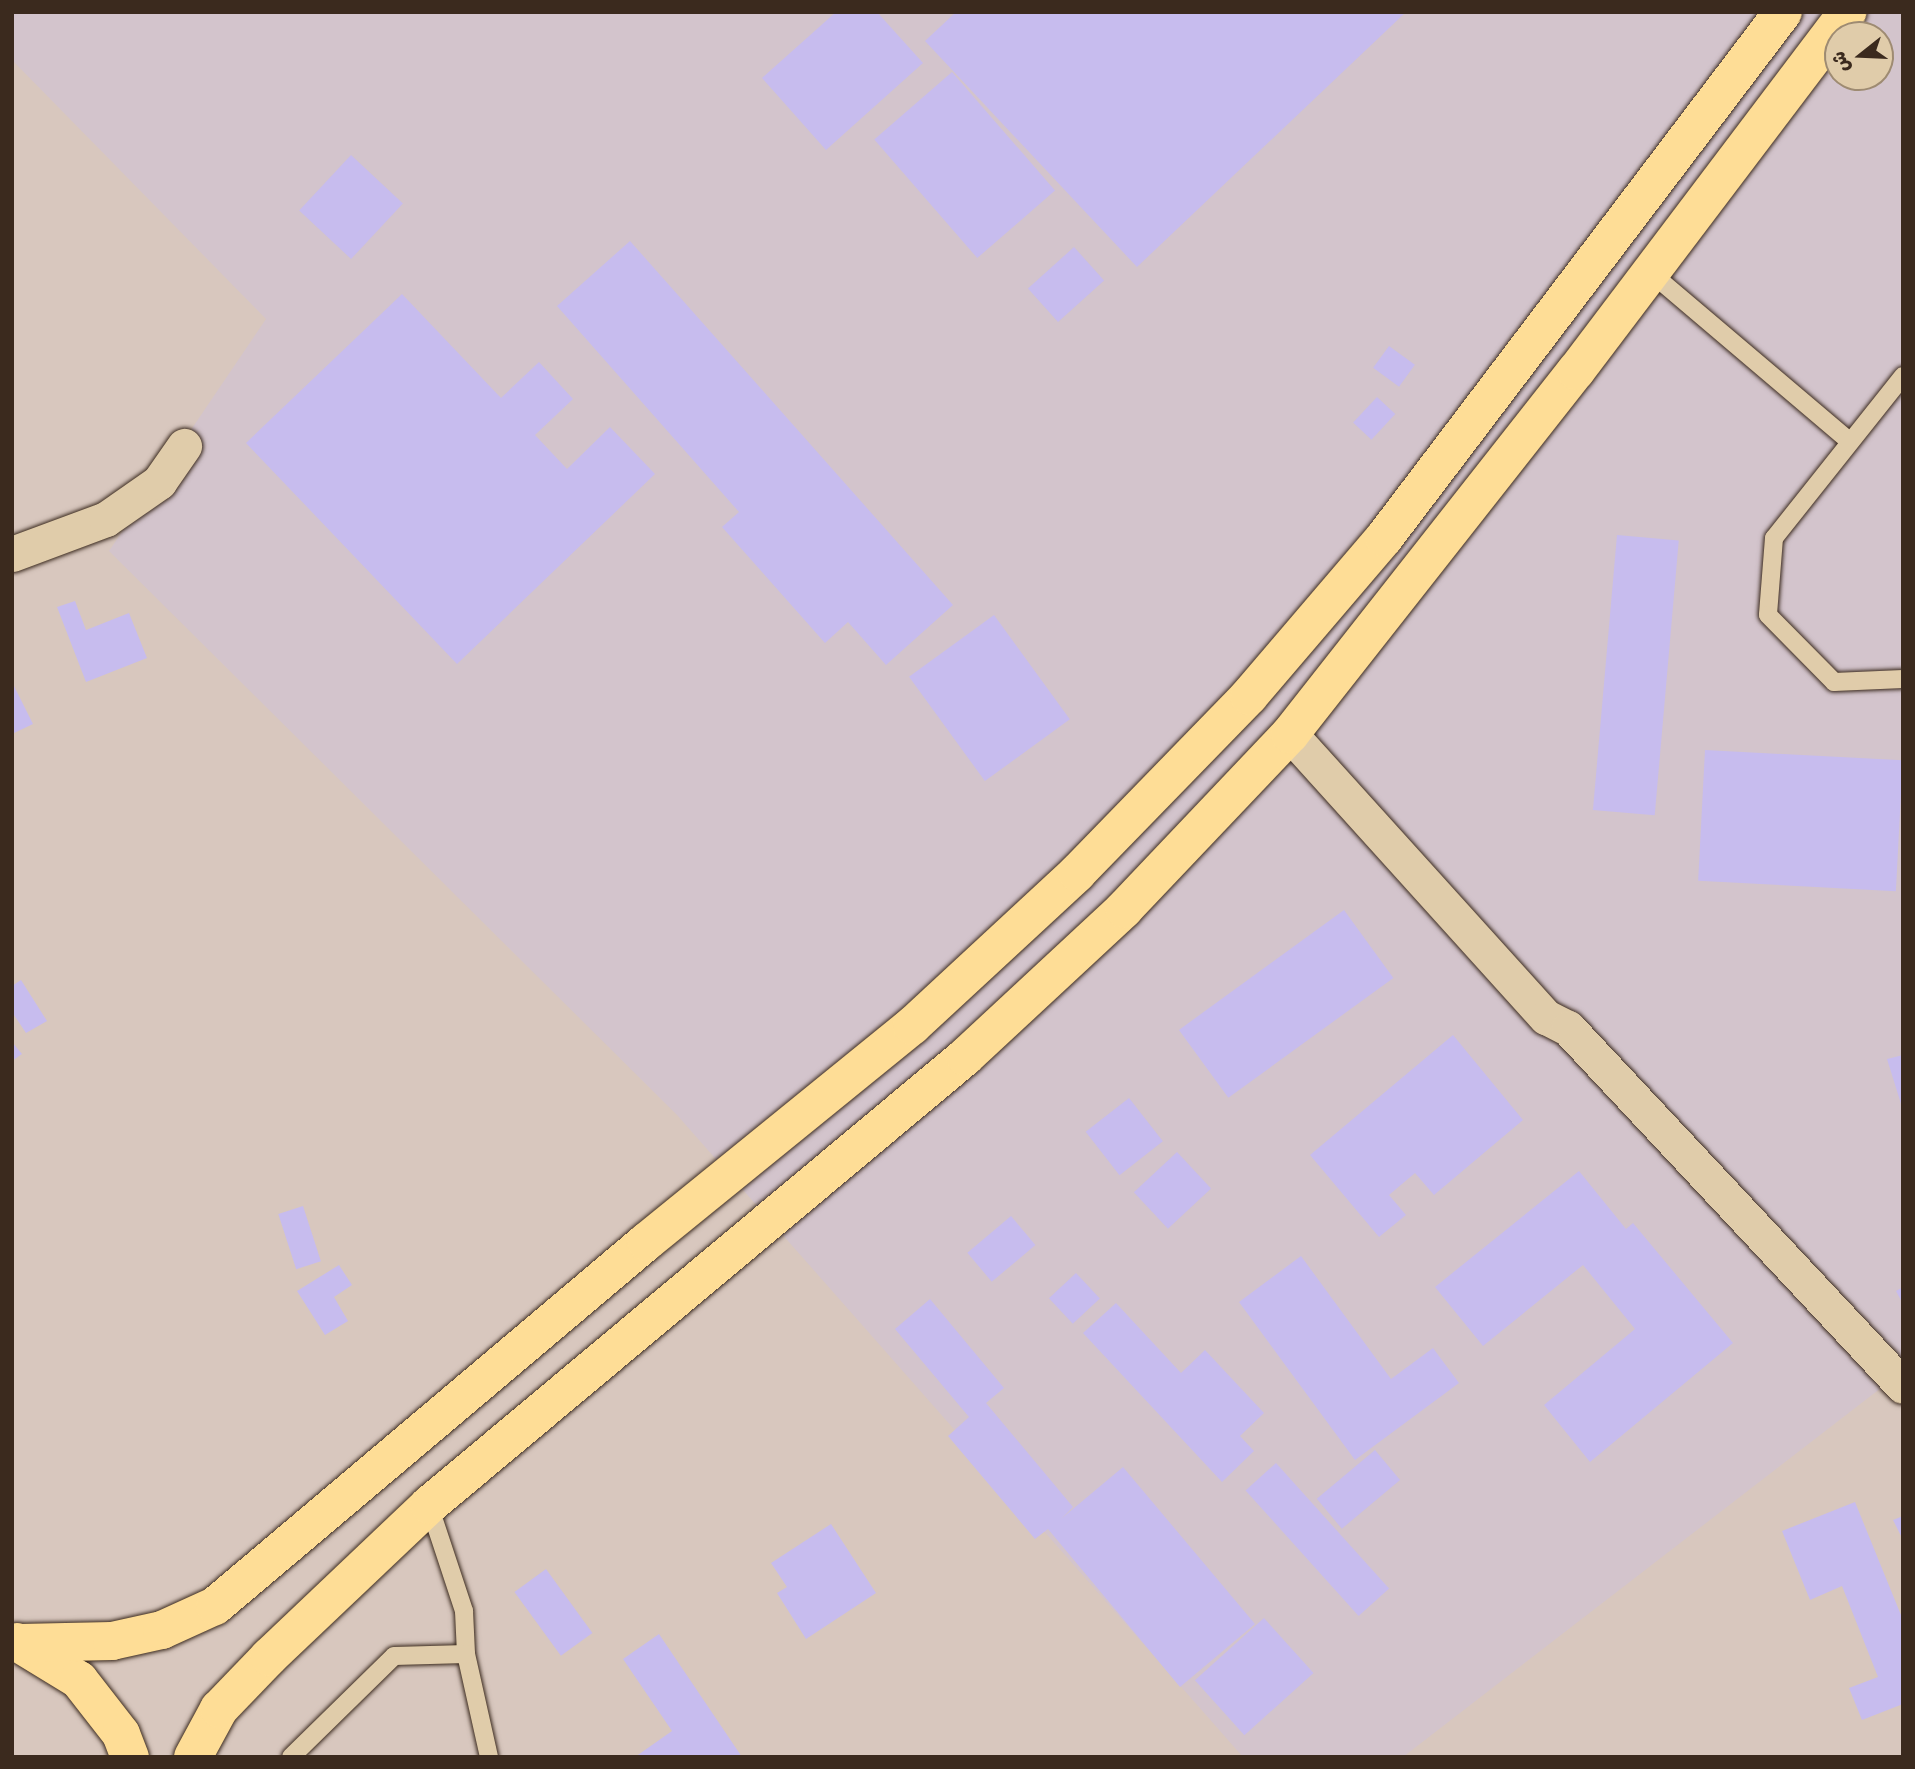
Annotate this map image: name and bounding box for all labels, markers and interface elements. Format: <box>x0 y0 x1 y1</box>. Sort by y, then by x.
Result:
north arrow <box>1824 21 1894 91</box>
text: ش <box>1826 49 1855 76</box>

